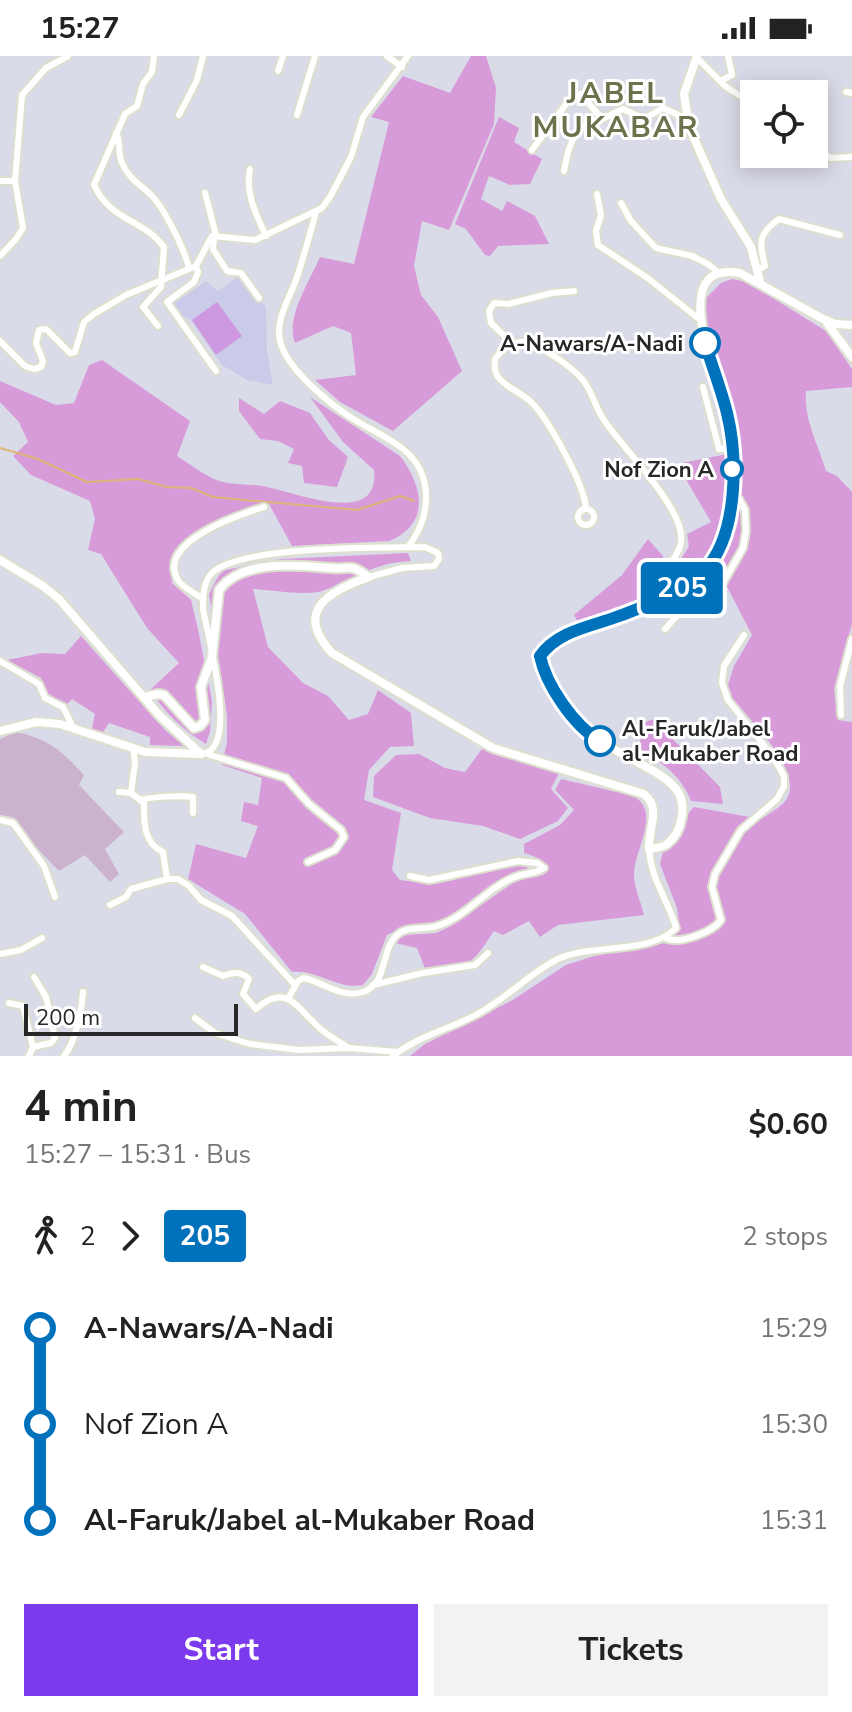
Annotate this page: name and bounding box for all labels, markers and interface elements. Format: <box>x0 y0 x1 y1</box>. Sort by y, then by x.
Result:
text: 15:27 <box>40 8 119 49</box>
district label: JABEL MUKABAR <box>532 73 700 148</box>
map controls <box>740 80 828 168</box>
button: locate <box>740 80 828 168</box>
marker: A-Nawars/A-Nadi <box>690 328 720 358</box>
place label: A-Nawars/A-Nadi <box>500 329 683 359</box>
place label: Nof Zion A <box>604 455 715 485</box>
marker: Nof Zion A <box>721 458 743 480</box>
line badge: 205 <box>636 562 728 614</box>
text: 205 <box>657 569 707 607</box>
place label: Al-Faruk/Jabel al-Mukaber Road <box>622 714 798 769</box>
marker: Al-Faruk/Jabel al-Mukaber Road <box>585 726 615 756</box>
scale bar <box>24 1000 238 1036</box>
text: 200 m <box>36 1003 100 1033</box>
text: 4 min <box>24 1077 138 1137</box>
text: $0.60 <box>749 1104 828 1145</box>
text: 15:27 – 15:31 · Bus <box>24 1137 251 1172</box>
icon: walk <box>24 1214 68 1258</box>
icon: forward <box>108 1214 152 1258</box>
text: 205 <box>180 1217 230 1255</box>
text: 2 <box>80 1219 96 1254</box>
text: 2 stops <box>742 1219 828 1254</box>
text: A-Nawars/A-Nadi <box>84 1308 334 1349</box>
text: 15:29 <box>760 1311 828 1346</box>
text: Nof Zion A <box>84 1404 228 1445</box>
text: 15:30 <box>760 1407 828 1442</box>
text: Al-Faruk/Jabel al-Mukaber Road <box>84 1500 535 1541</box>
text: 15:31 <box>760 1503 828 1538</box>
button: Start <box>24 1604 418 1696</box>
button: Tickets <box>434 1604 828 1696</box>

